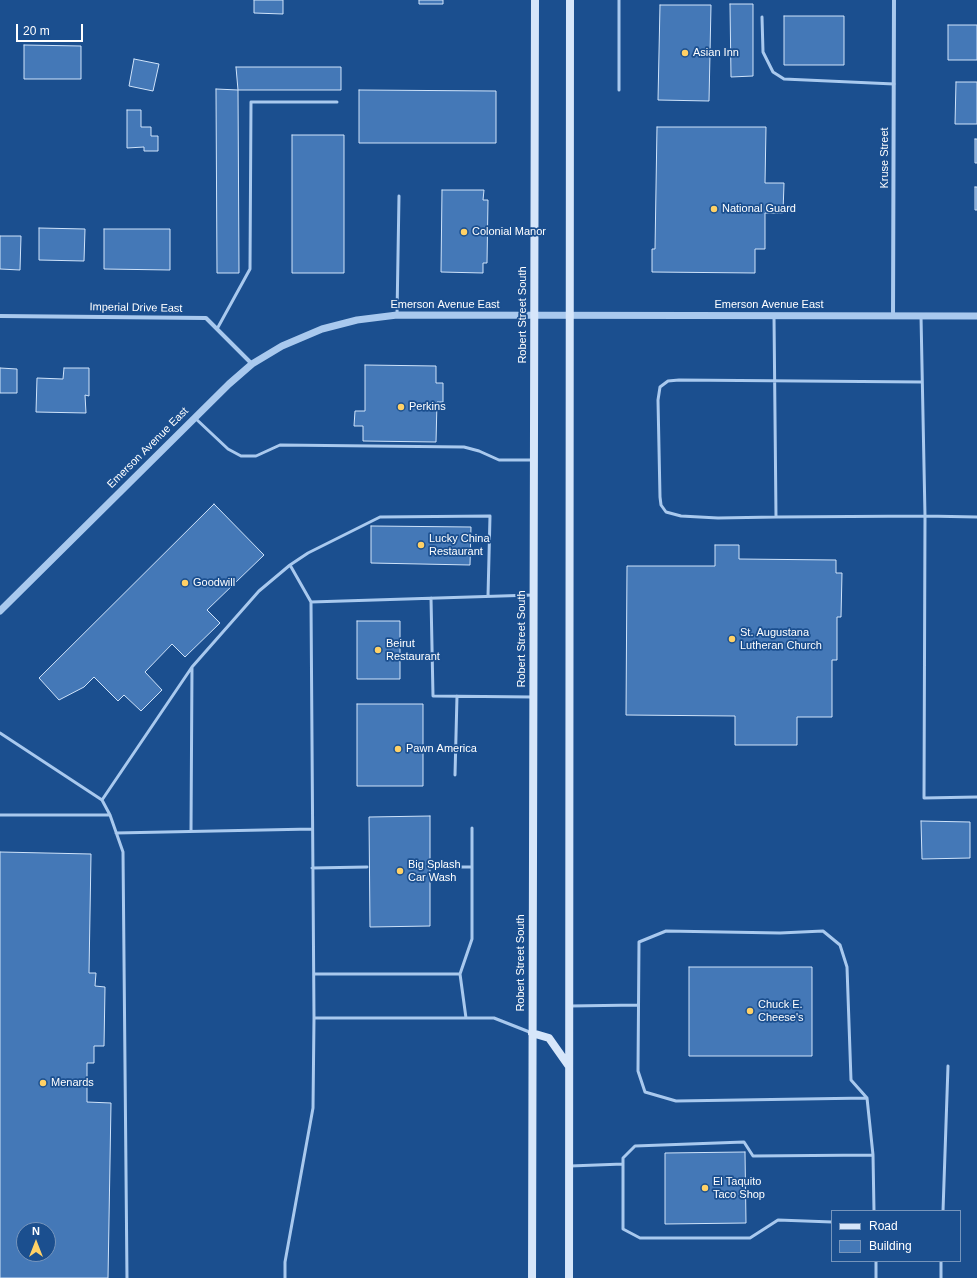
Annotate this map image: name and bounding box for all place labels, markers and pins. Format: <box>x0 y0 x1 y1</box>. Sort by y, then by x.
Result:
place label: Asian Inn <box>693 46 739 60</box>
marker: Asian Inn <box>680 48 690 58</box>
place label: National Guard <box>722 202 796 216</box>
marker: National Guard <box>709 204 719 214</box>
place label: Colonial Manor <box>472 225 546 239</box>
marker: Colonial Manor <box>459 227 469 237</box>
place label: Perkins <box>409 400 446 414</box>
marker: Perkins <box>396 402 406 412</box>
place label: Lucky China Restaurant <box>429 532 490 558</box>
marker: Lucky China Restaurant <box>416 540 426 550</box>
place label: Goodwill <box>193 576 235 590</box>
marker: Goodwill <box>180 578 190 588</box>
place label: St. Augustana Lutheran Church <box>740 626 822 652</box>
marker: St. Augustana Lutheran Church <box>727 634 737 644</box>
place label: Beirut Restaurant <box>386 637 440 663</box>
marker: Beirut Restaurant <box>373 645 383 655</box>
place label: Pawn America <box>406 742 477 756</box>
marker: Pawn America <box>393 744 403 754</box>
place label: Big Splash Car Wash <box>408 858 461 884</box>
marker: Big Splash Car Wash <box>395 866 405 876</box>
place label: Chuck E. Cheese's <box>758 998 804 1024</box>
marker: Chuck E. Cheese's <box>745 1006 755 1016</box>
place label: Menards <box>51 1076 94 1090</box>
marker: Menards <box>38 1078 48 1088</box>
place label: El Taquito Taco Shop <box>713 1175 765 1201</box>
marker: El Taquito Taco Shop <box>700 1183 710 1193</box>

